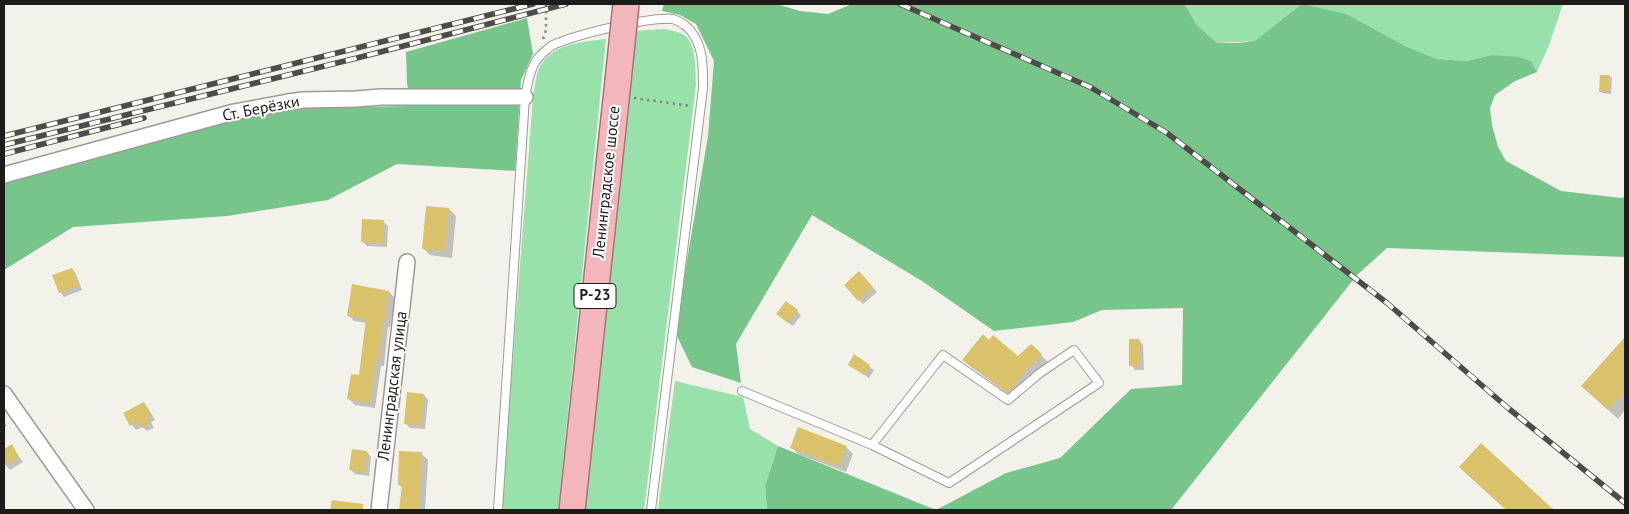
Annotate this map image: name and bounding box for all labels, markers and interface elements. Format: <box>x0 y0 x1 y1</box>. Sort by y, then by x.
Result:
street label: Ст. Берёзки <box>221 92 301 126</box>
street label: Ленинградское шоссе <box>589 105 625 259</box>
road number: Р-23 <box>574 284 616 308</box>
street label: Ленинградская улица <box>374 310 412 462</box>

